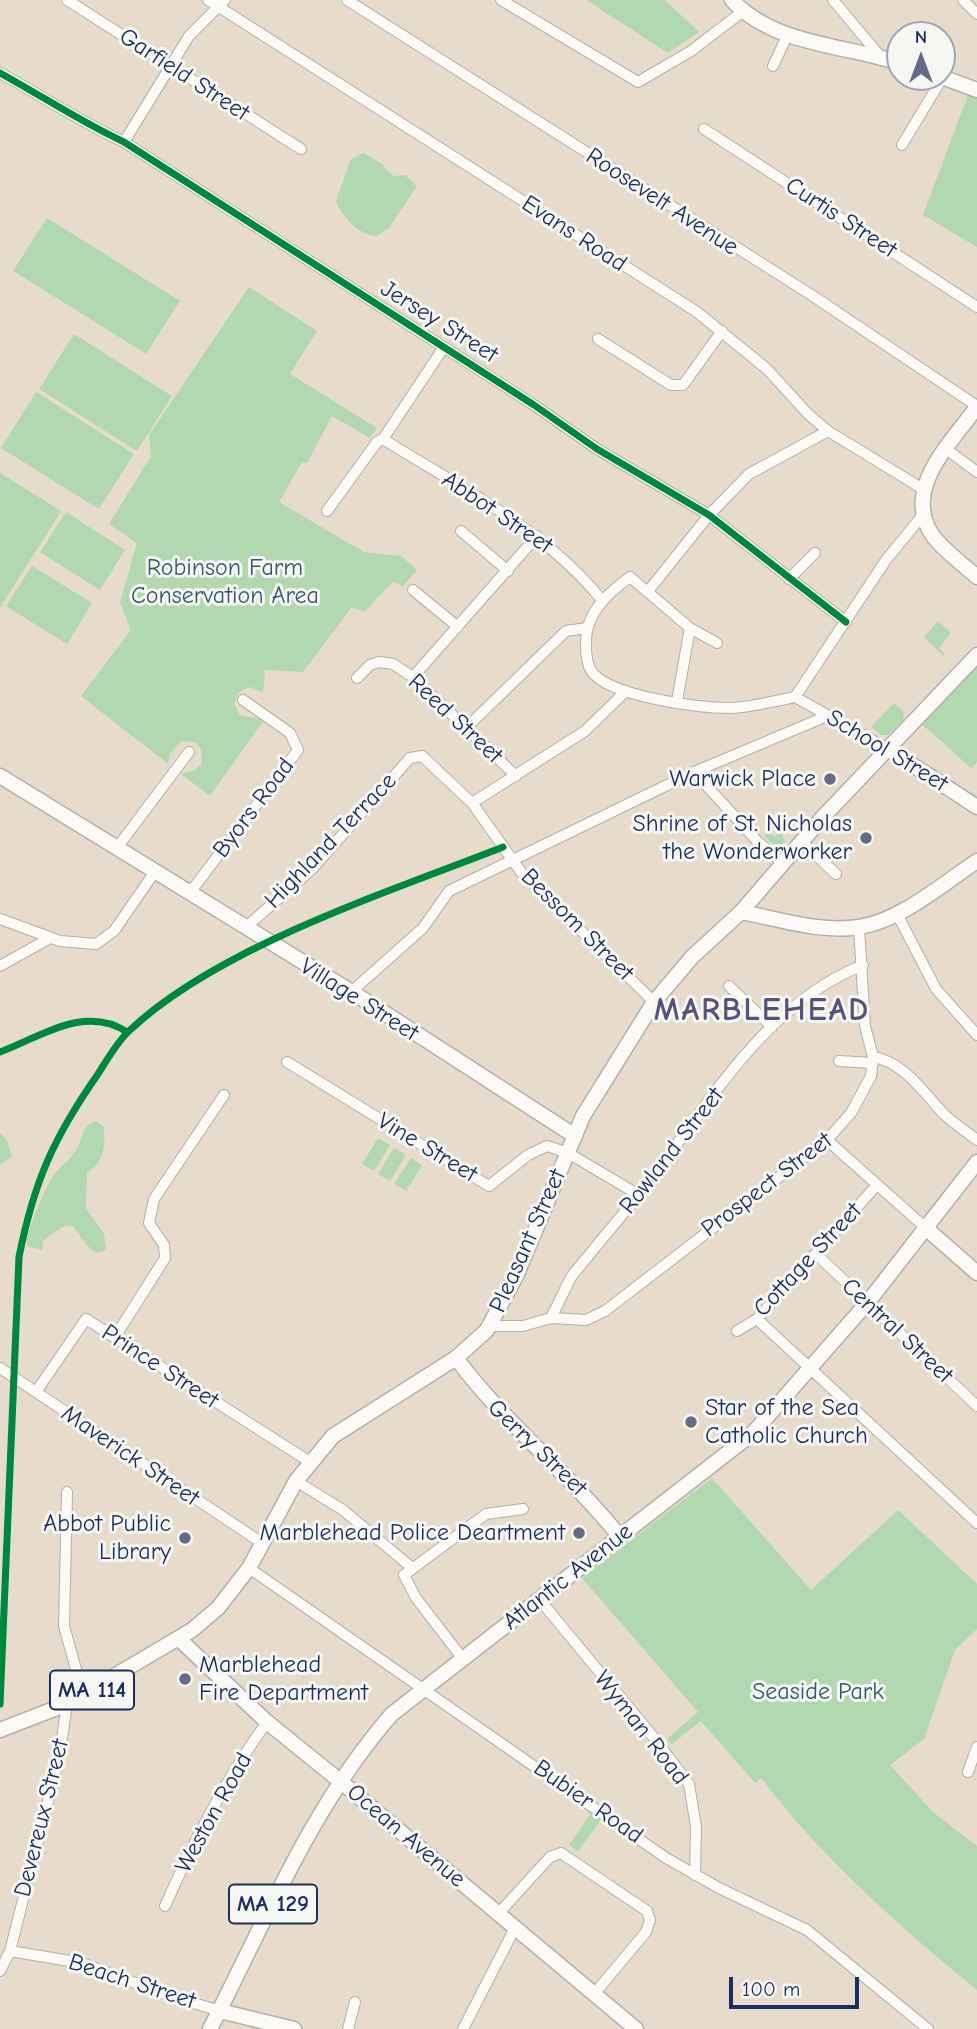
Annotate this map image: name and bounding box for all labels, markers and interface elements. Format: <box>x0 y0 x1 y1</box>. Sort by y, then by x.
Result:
north arrow <box>886 21 956 91</box>
street label: Garfield Street <box>114 22 254 128</box>
text: N <box>915 26 927 48</box>
street label: Roosevelt Avenue <box>580 142 744 262</box>
street label: Curtis Street <box>780 171 902 265</box>
street label: Evans Road <box>516 189 632 279</box>
street label: Jersey Street <box>375 274 503 370</box>
street label: Abbot Street <box>436 466 558 560</box>
park label: Robinson Farm Conservation Area <box>131 554 319 610</box>
street label: Reed Street <box>402 668 508 770</box>
street label: School Street <box>821 704 953 798</box>
street label: Byors Road <box>207 752 301 864</box>
place label: Warwick Place <box>669 765 816 793</box>
street label: Highland Terrace <box>259 767 403 915</box>
marker: Warwick Place <box>822 771 838 787</box>
place label: Shrine of St. Nicholas the Wonderworker <box>632 810 852 866</box>
marker: Shrine of St. Nicholas the Wonderworker <box>858 830 874 846</box>
street label: Bessom Street <box>515 863 639 987</box>
street label: Village Street <box>295 952 423 1048</box>
district label: MARBLEHEAD <box>655 992 869 1030</box>
street label: Rowland Street <box>614 1082 730 1220</box>
street label: Vine Street <box>372 1107 482 1189</box>
street label: Prospect Street <box>696 1126 838 1244</box>
street label: Pleasant Street <box>484 1165 572 1317</box>
street label: Cottage Street <box>748 1197 868 1323</box>
street label: Central Street <box>835 1272 959 1390</box>
street label: Prince Street <box>96 1319 224 1415</box>
street label: Gerry Street <box>481 1393 593 1503</box>
place label: Star of the Sea Catholic Church <box>705 1394 868 1450</box>
street label: Maverick Street <box>55 1399 205 1513</box>
marker: Star of the Sea Catholic Church <box>683 1414 699 1430</box>
place label: Abbot Public Library <box>43 1510 171 1566</box>
street label: Atlantic Avenue <box>497 1517 639 1637</box>
place label: Marblehead Police Deartment <box>260 1519 565 1547</box>
marker: Marblehead Police Deartment <box>571 1525 587 1541</box>
marker: Abbot Public Library <box>177 1530 193 1546</box>
place label: Marblehead Fire Department <box>199 1651 368 1707</box>
street label: Wyman Road <box>588 1665 694 1791</box>
road number: MA 114 <box>50 1670 134 1709</box>
marker: Marblehead Fire Department <box>177 1671 193 1687</box>
park label: Seaside Park <box>752 1678 884 1706</box>
street label: Devereux Street <box>8 1736 76 1900</box>
street label: Weston Road <box>169 1748 259 1878</box>
street label: Bubier Road <box>528 1754 648 1850</box>
street label: Ocean Avenue <box>341 1778 471 1894</box>
road number: MA 129 <box>229 1884 317 1924</box>
street label: Beach Street <box>65 1948 199 2016</box>
scale bar <box>732 1962 862 2006</box>
text: 100 m <box>742 1977 800 2001</box>

